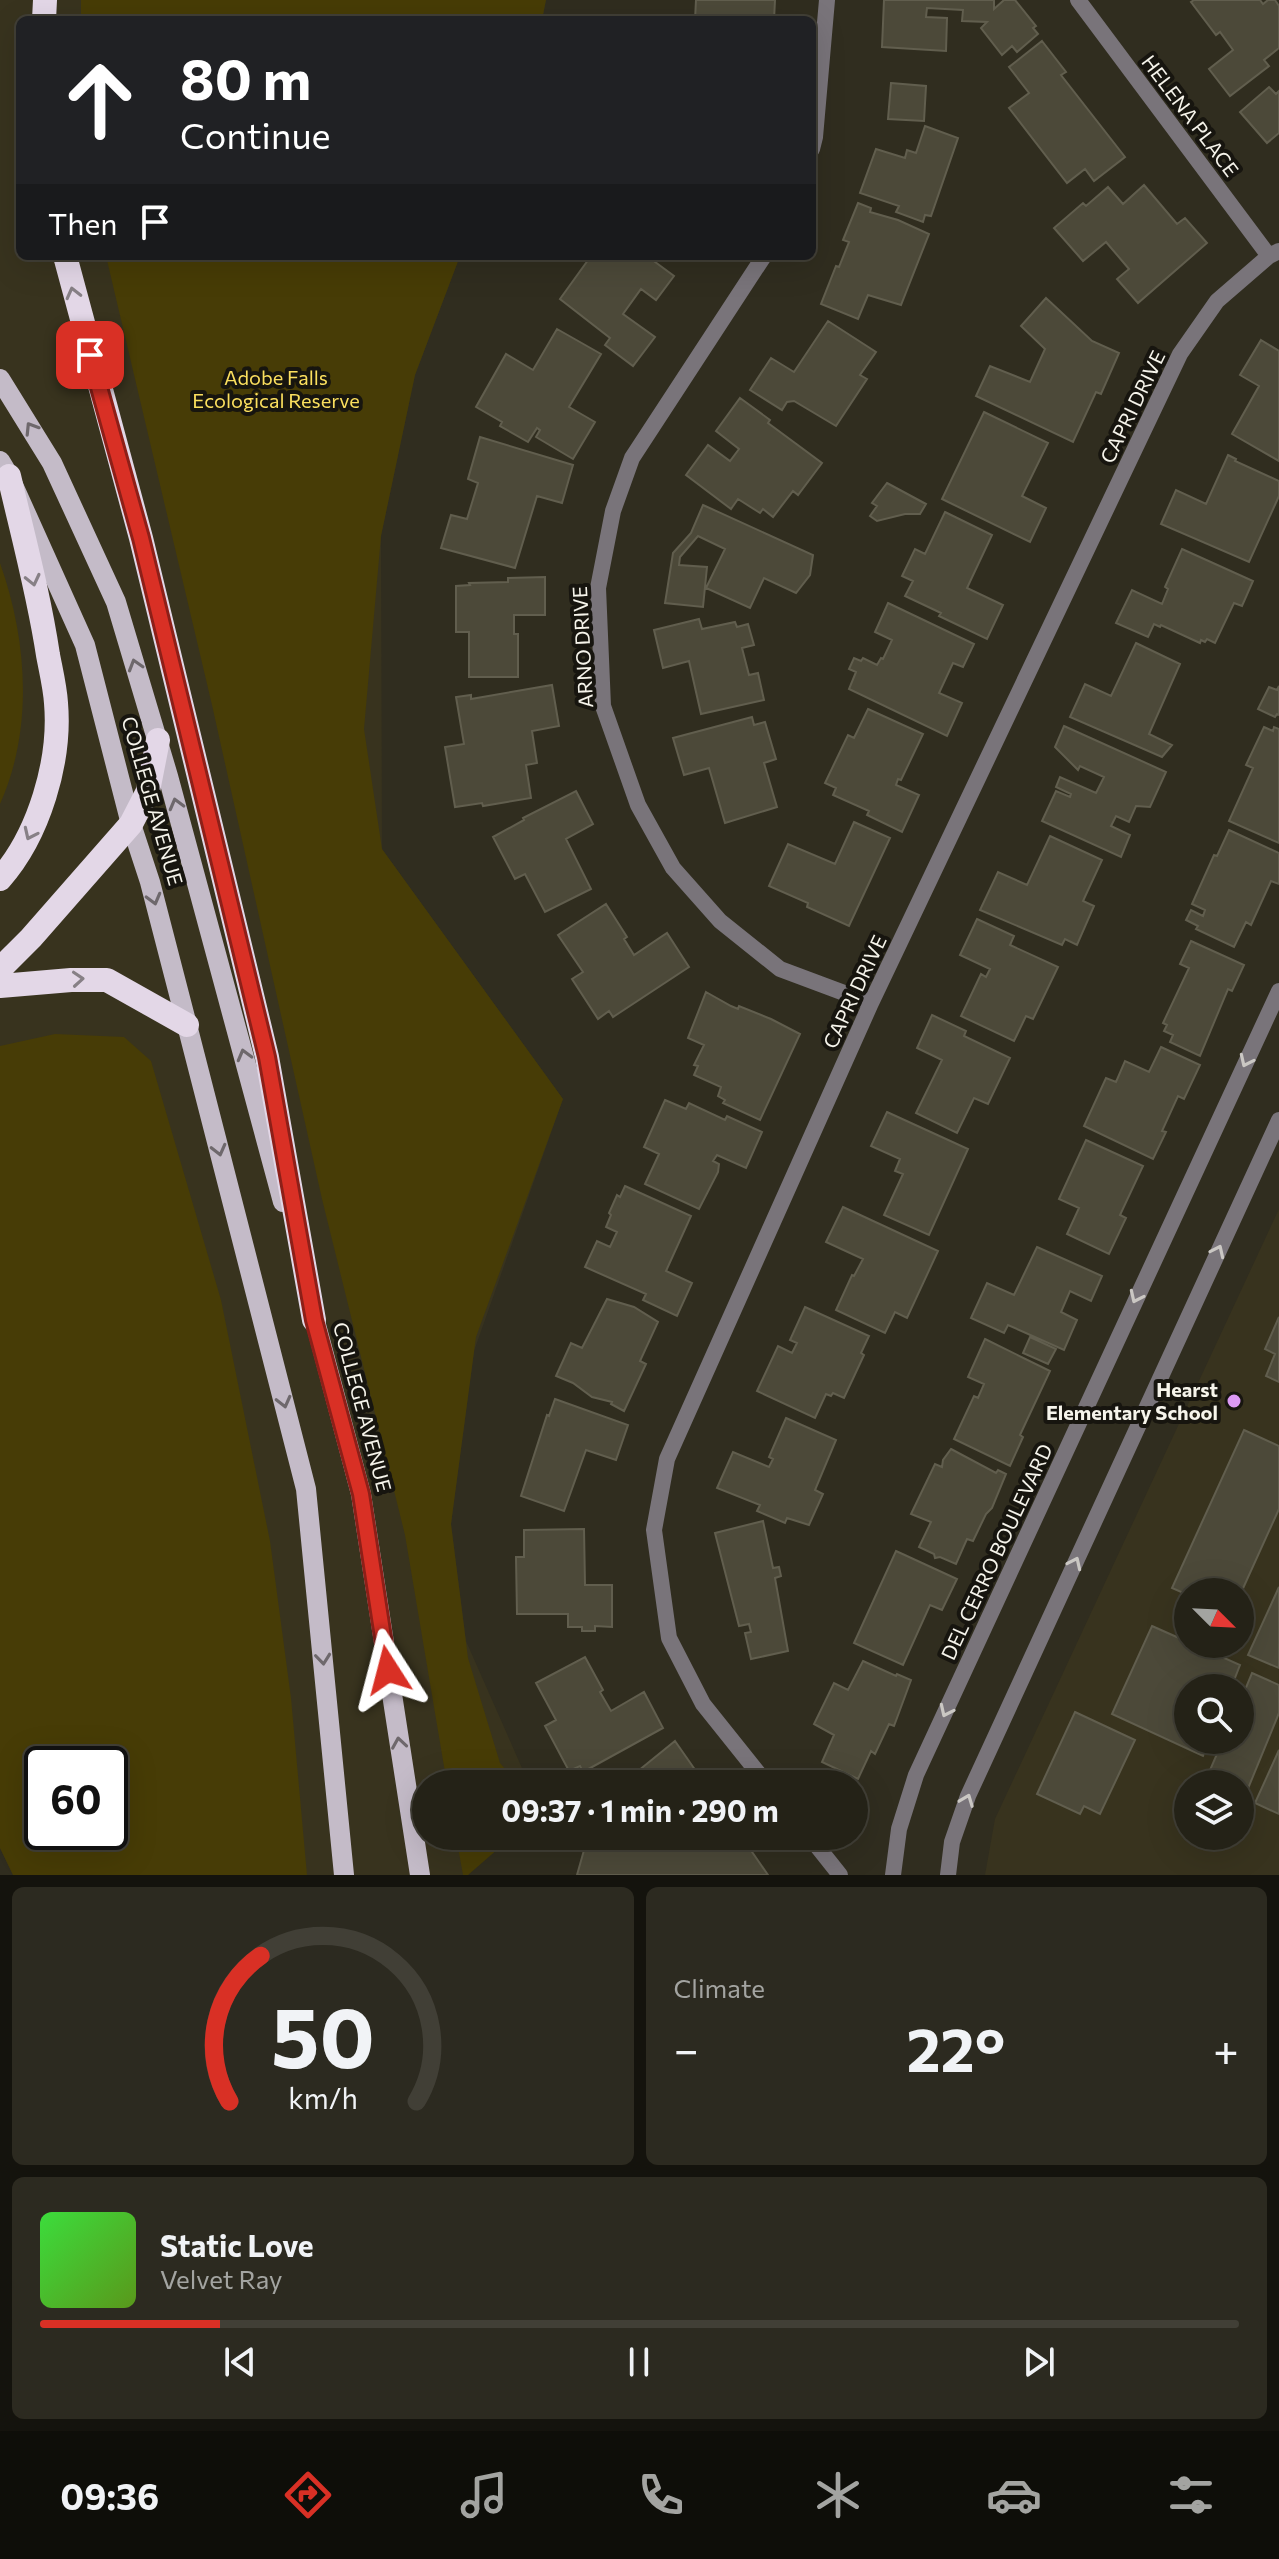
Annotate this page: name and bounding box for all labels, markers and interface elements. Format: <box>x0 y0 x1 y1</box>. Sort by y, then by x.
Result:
text: 80 m <box>180 43 311 112</box>
icon: ahead <box>48 48 152 152</box>
street label: HELENA PLACE <box>1137 50 1244 181</box>
text: Continue <box>180 112 331 156</box>
icon: arrive <box>133 200 177 244</box>
text: Then <box>48 204 117 241</box>
one-way arrow <box>66 287 83 301</box>
pin <box>56 321 124 389</box>
icon: arrive <box>68 333 112 377</box>
street label: CAPRI DRIVE <box>1095 346 1170 467</box>
park label: Adobe Falls Ecological Reserve <box>192 365 360 412</box>
one-way arrow <box>25 422 40 437</box>
one-way arrow <box>24 572 41 586</box>
street label: ARNO DRIVE <box>567 586 597 708</box>
one-way arrow <box>128 658 144 672</box>
street label: COLLEGE AVENUE <box>117 713 189 888</box>
one-way arrow <box>169 798 185 812</box>
one-way arrow <box>24 825 40 840</box>
one-way arrow <box>145 891 162 905</box>
street label: CAPRI DRIVE <box>817 931 891 1052</box>
one-way arrow <box>72 971 85 988</box>
one-way arrow <box>236 1049 253 1063</box>
one-way arrow <box>1240 1053 1256 1068</box>
one-way arrow <box>210 1143 227 1157</box>
one-way arrow <box>1208 1244 1224 1259</box>
one-way arrow <box>1130 1289 1146 1303</box>
street label: COLLEGE AVENUE <box>329 1319 397 1494</box>
place label: Hearst Elementary School <box>1046 1377 1218 1424</box>
marker: Hearst Elementary School <box>1225 1392 1243 1410</box>
one-way arrow <box>274 1395 291 1409</box>
street label: DEL CERRO BOULEVARD <box>935 1440 1057 1663</box>
one-way arrow <box>1065 1557 1081 1572</box>
north arrow <box>1174 1578 1254 1658</box>
map controls <box>1174 1578 1254 1850</box>
position arrow <box>346 1628 430 1712</box>
one-way arrow <box>314 1653 331 1666</box>
button: search <box>1174 1674 1254 1754</box>
one-way arrow <box>940 1703 956 1718</box>
one-way arrow <box>391 1736 408 1749</box>
speed limit sign: 60 <box>24 1746 128 1850</box>
button: layers <box>1174 1770 1254 1850</box>
text: 09:37 · 1 min · 290 m <box>501 1791 779 1828</box>
one-way arrow <box>957 1794 974 1808</box>
text: Climate <box>674 1972 765 2003</box>
text: 50 <box>271 1983 375 2085</box>
text: 22° <box>906 2011 1005 2084</box>
text: − <box>674 2021 699 2075</box>
text: + <box>1213 2021 1239 2075</box>
text: km/h <box>288 2080 358 2115</box>
text: Static Love <box>160 2226 314 2263</box>
text: Velvet Ray <box>160 2263 283 2294</box>
icon: previous <box>218 2340 262 2384</box>
icon: pause <box>617 2340 661 2384</box>
icon: next <box>1017 2340 1061 2384</box>
icon: directions <box>280 2467 336 2523</box>
icon: music <box>456 2467 512 2523</box>
icon: phone <box>633 2467 689 2523</box>
icon: climate <box>810 2467 866 2523</box>
icon: car <box>986 2467 1042 2523</box>
icon: filters <box>1163 2467 1219 2523</box>
text: 09:36 <box>60 2473 159 2517</box>

